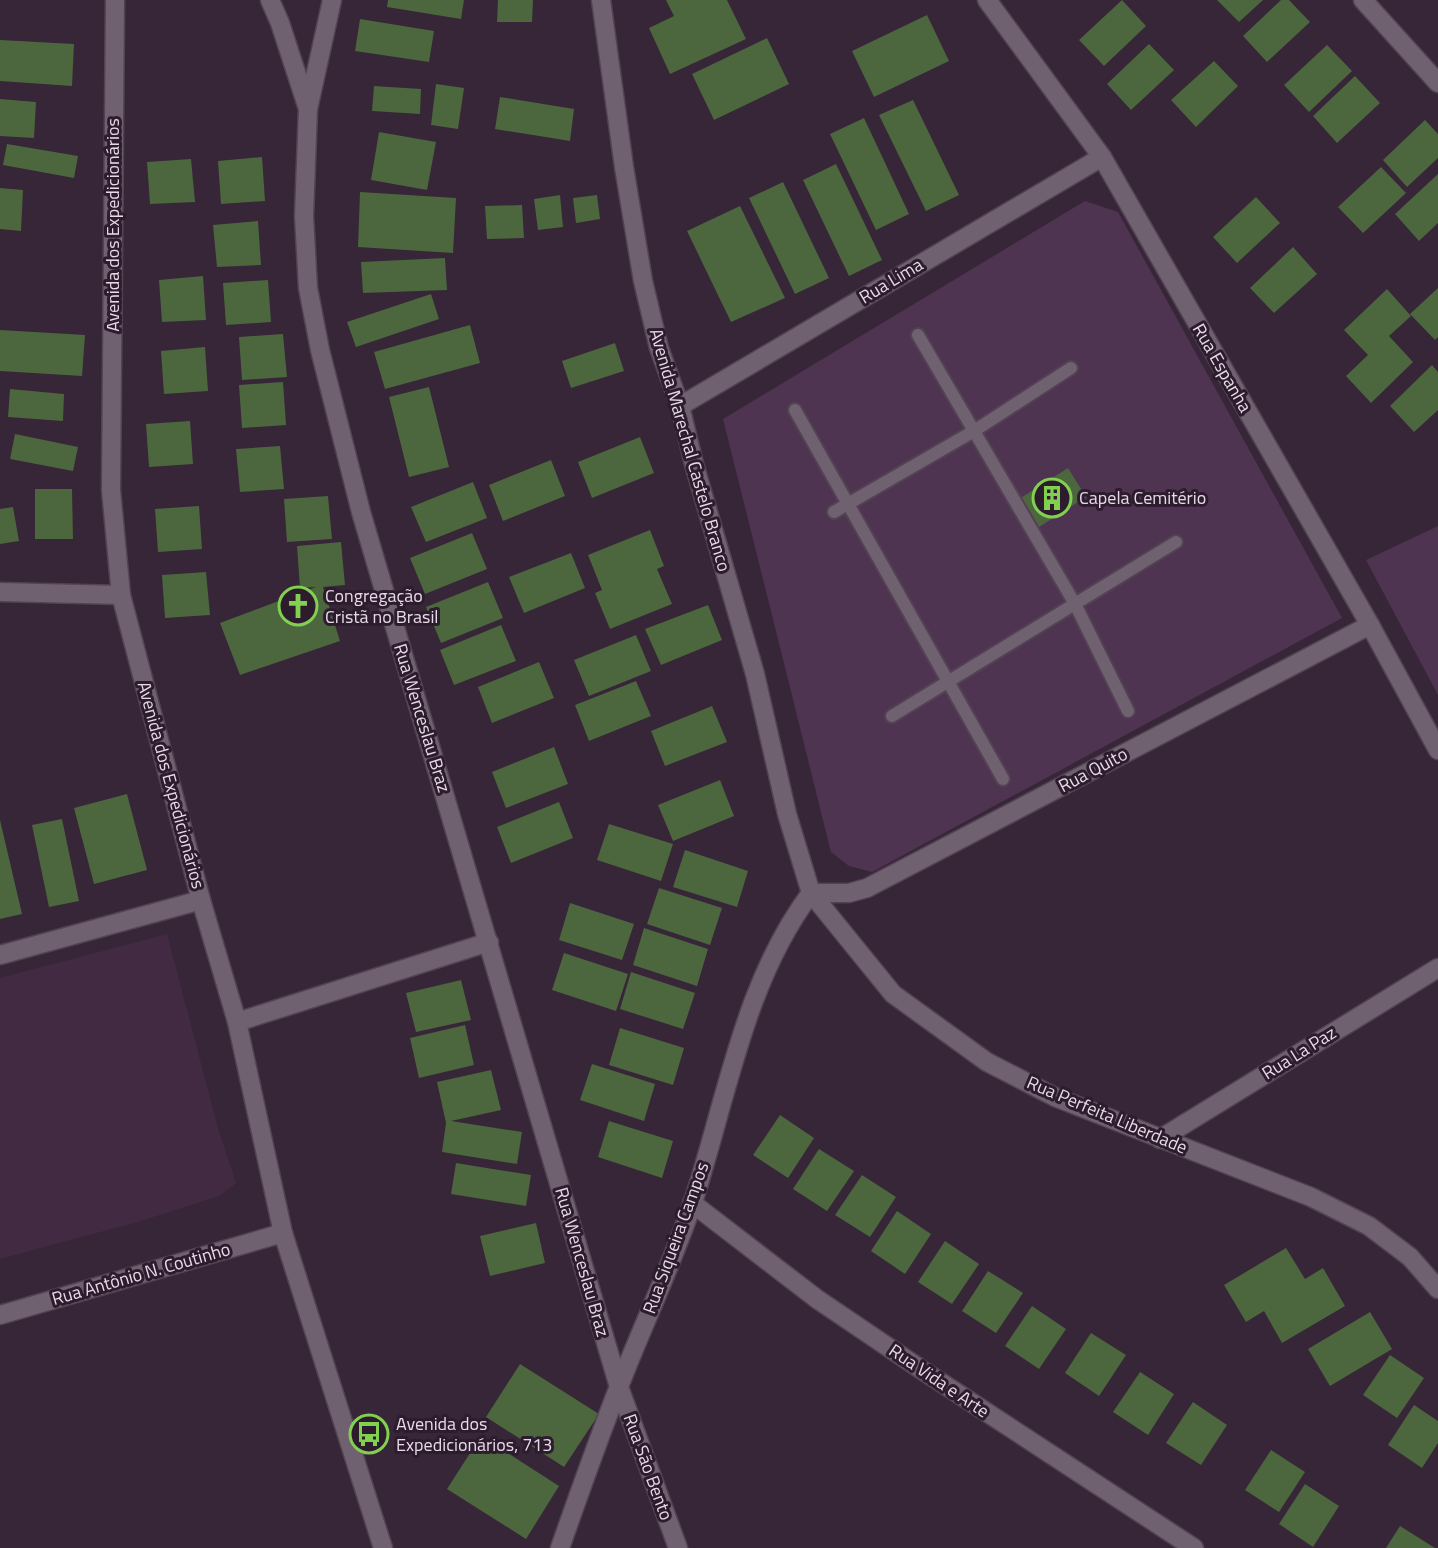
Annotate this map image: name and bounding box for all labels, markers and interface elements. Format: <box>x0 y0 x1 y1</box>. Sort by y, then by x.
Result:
street label: Avenida dos Expedicionários <box>99 118 126 332</box>
street label: Rua Lima <box>854 251 928 310</box>
street label: Rua Espanha <box>1186 318 1259 417</box>
street label: Avenida Marechal Castelo Branco <box>643 325 738 574</box>
building icon: Capela Cemitério <box>1031 477 1073 519</box>
place label: Capela Cemitério <box>1079 484 1206 511</box>
place label: Congregação Cristã no Brasil <box>325 582 439 630</box>
church icon: Congregação Cristã no Brasil <box>277 585 319 627</box>
street label: Rua Wenceslau Braz <box>387 640 458 796</box>
street label: Avenida dos Expedicionários <box>131 678 212 892</box>
street label: Rua Quito <box>1053 740 1132 799</box>
street label: Rua La Paz <box>1256 1019 1341 1086</box>
street label: Rua Perfeita Liberdade <box>1023 1069 1192 1161</box>
street label: Rua Siqueira Campos <box>636 1158 716 1318</box>
street label: Rua Wenceslau Braz <box>548 1184 617 1340</box>
street label: Rua Antônio N. Coutinho <box>48 1235 233 1312</box>
street label: Rua Vida e Arte <box>884 1337 995 1424</box>
place label: Avenida dos Expedicionários, 713 <box>396 1410 552 1458</box>
street label: Rua São Bento <box>617 1410 680 1524</box>
bus stop icon: Avenida dos Expedicionários, 713 <box>348 1413 390 1455</box>

